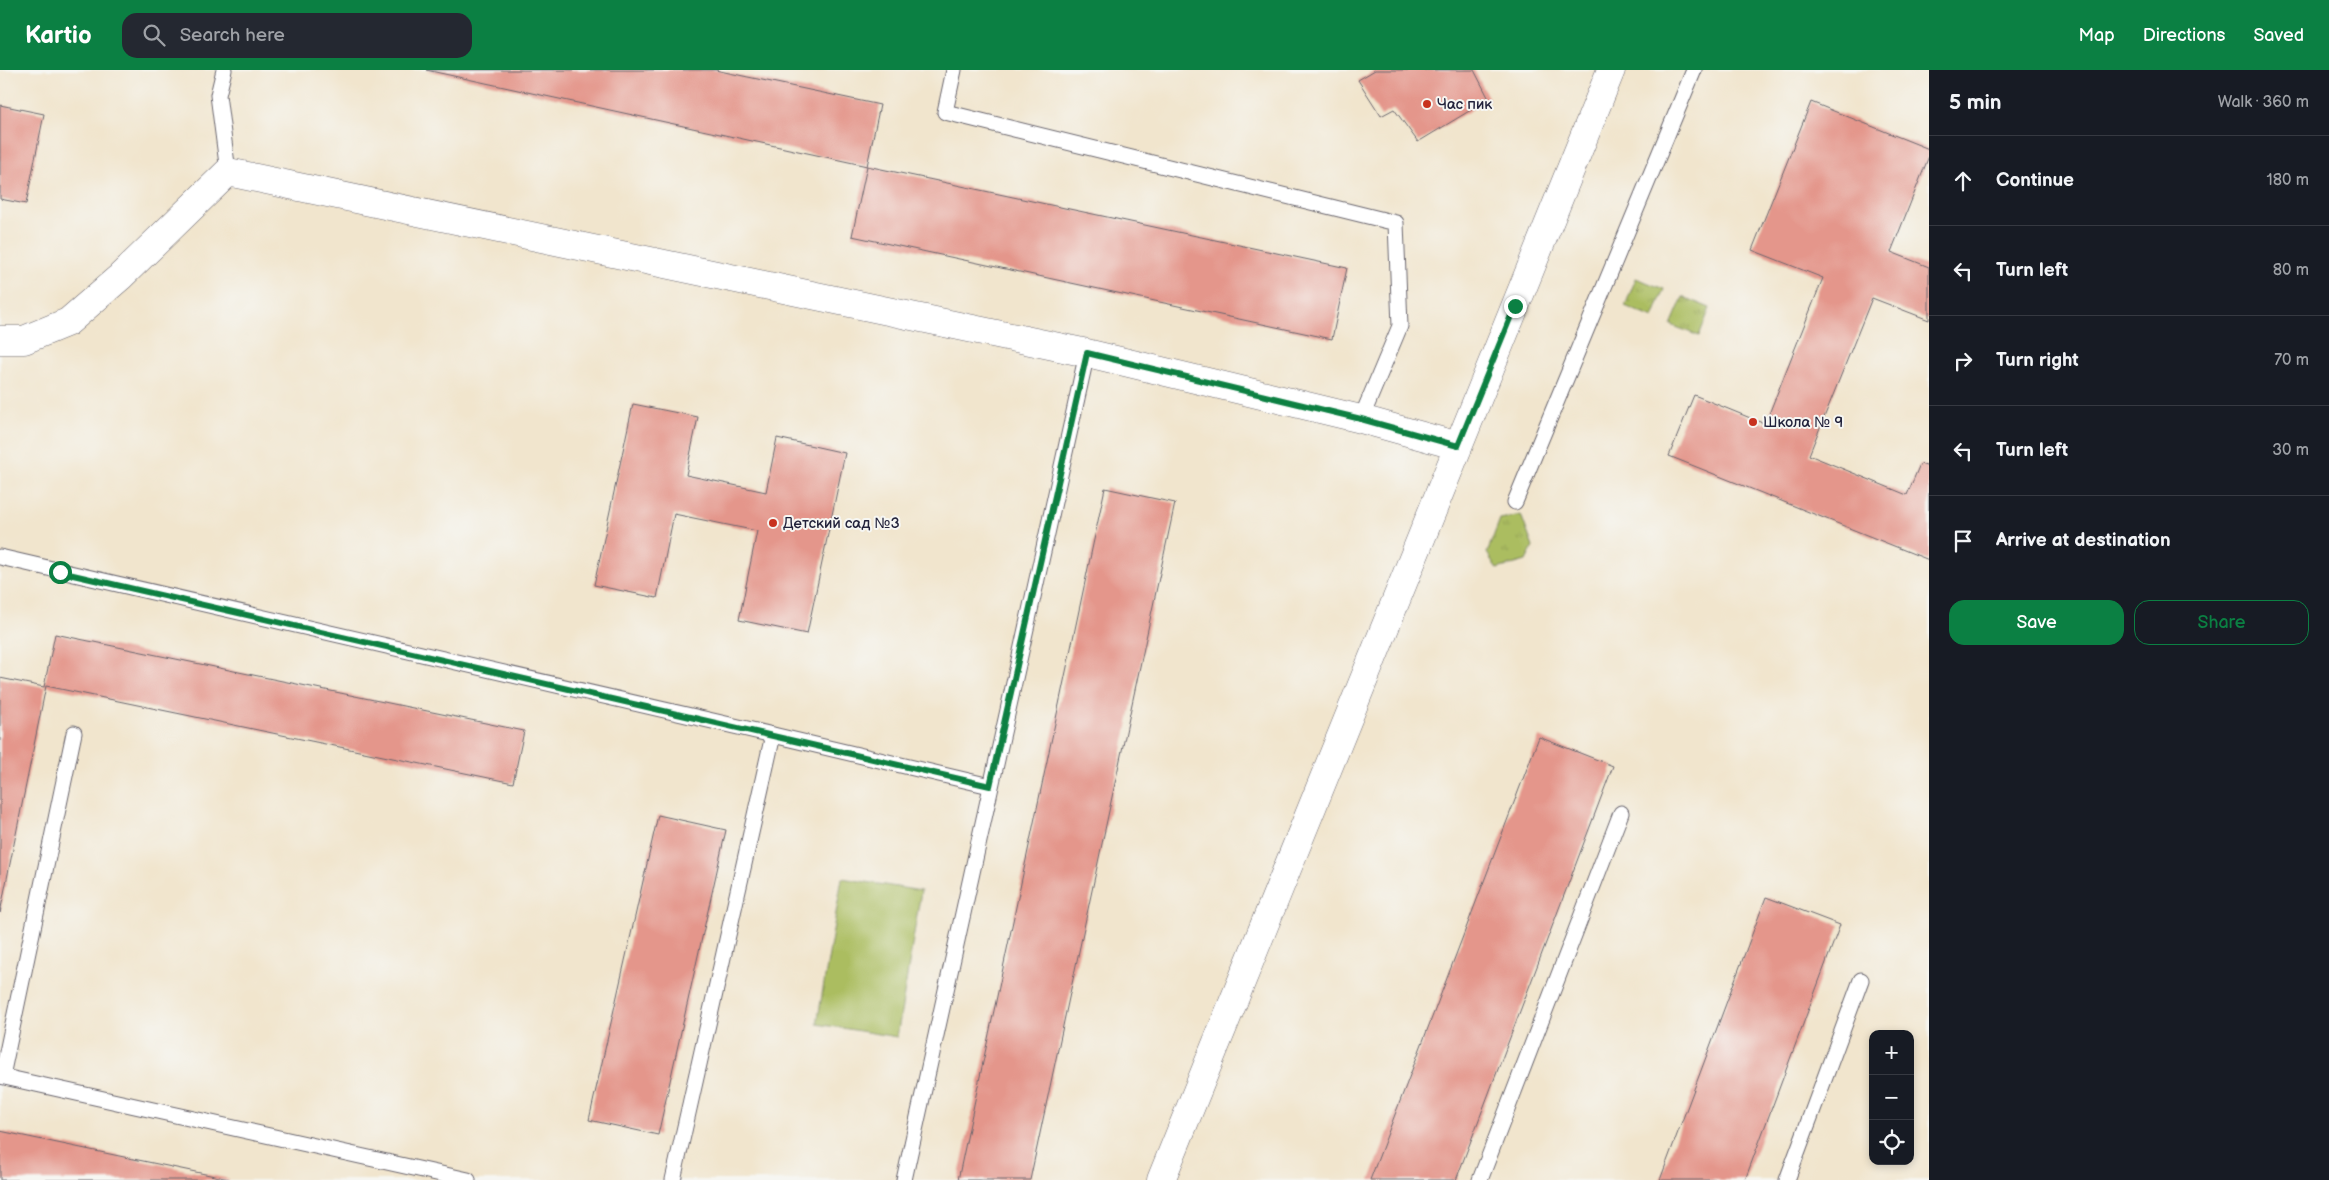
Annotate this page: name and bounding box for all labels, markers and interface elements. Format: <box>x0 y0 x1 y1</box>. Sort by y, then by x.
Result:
search box <box>122 13 472 58</box>
text: Kartio <box>25 21 92 50</box>
icon: search <box>140 21 168 49</box>
text: Search here <box>180 24 285 47</box>
text: Map <box>2079 25 2115 46</box>
text: Directions <box>2143 25 2225 46</box>
text: Saved <box>2253 25 2304 46</box>
text: 5 min <box>1949 90 2002 115</box>
text: Walk · 360 m <box>2218 93 2309 112</box>
place label: Час пик <box>1437 95 1492 114</box>
marker: Час пик <box>1421 98 1433 110</box>
icon: ahead <box>1949 167 1977 195</box>
text: Continue <box>1996 169 2074 192</box>
text: 180 m <box>2267 171 2309 190</box>
icon: left <box>1949 257 1977 285</box>
text: Turn left <box>1996 259 2068 282</box>
text: 80 m <box>2273 261 2309 280</box>
route end <box>1504 295 1527 318</box>
icon: right <box>1949 347 1977 375</box>
text: Turn right <box>1996 349 2079 372</box>
text: 70 m <box>2274 351 2309 370</box>
place label: Школа № 9 <box>1763 413 1843 432</box>
marker: Школа № 9 <box>1747 416 1759 428</box>
icon: left <box>1949 437 1977 465</box>
text: Turn left <box>1996 439 2068 462</box>
text: 30 m <box>2272 441 2309 460</box>
place label: Детский сад №3 <box>783 514 900 533</box>
marker: Детский сад №3 <box>767 517 779 529</box>
icon: arrive <box>1949 527 1977 555</box>
text: Arrive at destination <box>1996 529 2171 552</box>
route start <box>49 561 72 584</box>
button: Save <box>1949 600 2124 645</box>
button: Share <box>2134 600 2309 645</box>
map controls <box>1869 1030 1914 1165</box>
button: + <box>1869 1030 1914 1075</box>
button: − <box>1869 1075 1914 1120</box>
button: locate <box>1869 1120 1914 1165</box>

